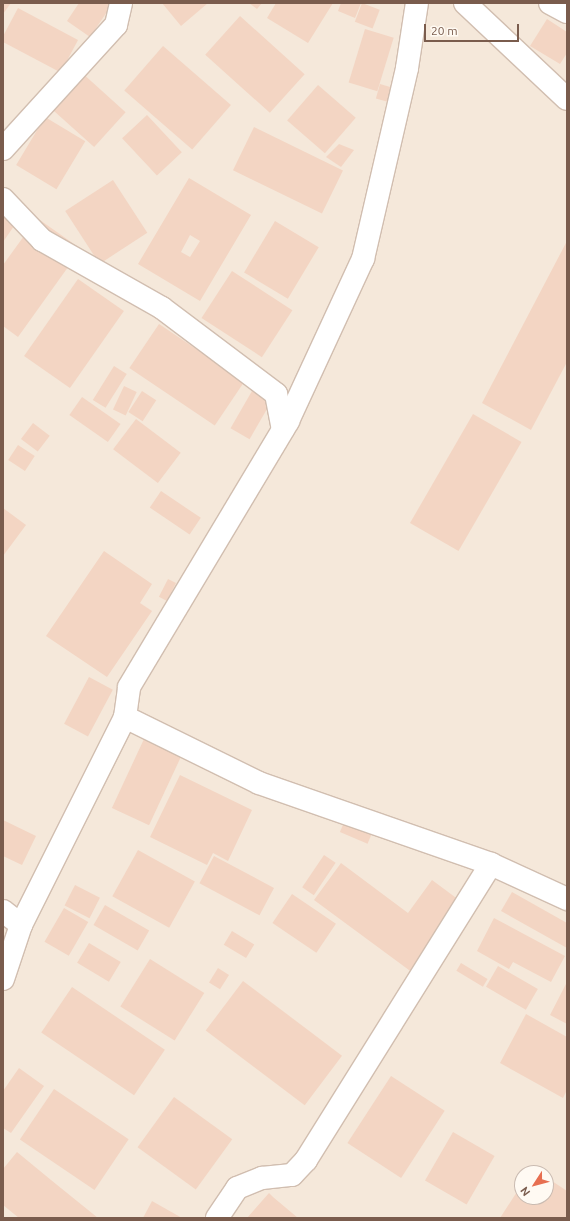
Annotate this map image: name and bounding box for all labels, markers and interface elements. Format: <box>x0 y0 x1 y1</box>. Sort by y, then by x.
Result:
scale bar <box>426 16 521 42</box>
text: 20 m <box>431 24 458 37</box>
north arrow <box>514 1165 554 1205</box>
text: N <box>518 1185 532 1198</box>

